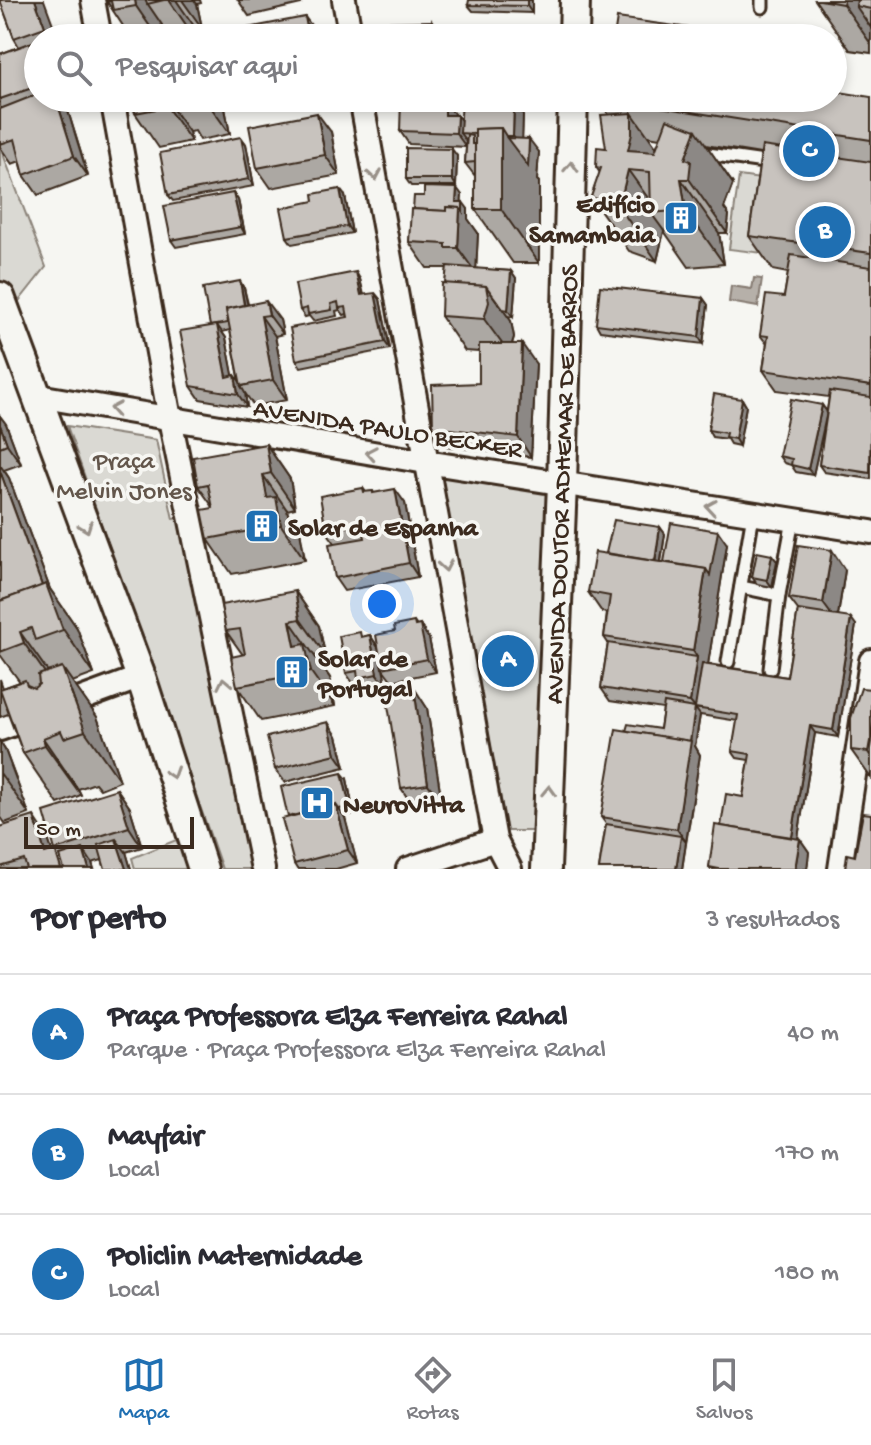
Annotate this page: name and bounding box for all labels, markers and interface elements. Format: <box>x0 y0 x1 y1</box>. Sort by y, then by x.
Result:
search box <box>24 24 847 112</box>
icon: search <box>52 46 96 90</box>
text: Pesquisar aqui <box>116 51 298 86</box>
pin: C <box>783 121 835 181</box>
one-way arrow <box>562 160 579 173</box>
one-way arrow <box>366 168 383 182</box>
place label: Edifício Samambaia <box>529 192 657 253</box>
building icon: Edifício Samambaia <box>662 199 700 237</box>
pin: B <box>799 202 851 262</box>
street label: AVENIDA DOUTOR ADHEMAR DE BARROS <box>541 263 588 705</box>
street label: AVENIDA PAULO BECKER <box>251 395 525 468</box>
one-way arrow <box>108 402 122 419</box>
one-way arrow <box>364 445 378 462</box>
park label: Praça Melvin Jones <box>56 448 193 509</box>
one-way arrow <box>704 499 718 516</box>
building icon: Solar de Espanha <box>243 507 281 545</box>
place label: Solar de Espanha <box>288 515 479 546</box>
one-way arrow <box>76 519 93 533</box>
one-way arrow <box>436 559 453 573</box>
your location <box>362 584 402 624</box>
pin: A <box>482 631 534 691</box>
place label: Solar de Portugal <box>316 646 413 707</box>
building icon: Solar de Portugal <box>273 653 311 691</box>
one-way arrow <box>216 677 233 690</box>
one-way arrow <box>163 765 179 779</box>
hospital icon: NeuroVitta <box>298 784 336 822</box>
one-way arrow <box>540 784 557 797</box>
place label: NeuroVitta <box>343 792 466 823</box>
scale bar <box>24 813 194 849</box>
text: 50 m <box>36 818 81 844</box>
text: Por perto <box>32 901 166 941</box>
text: 3 resultados <box>706 906 839 937</box>
text: Praça Professora Elza Ferreira Rahal <box>108 1001 568 1036</box>
text: A <box>50 1019 66 1050</box>
text: 40 m <box>787 1019 839 1050</box>
text: Parque · Praça Professora Elza Ferreira Rahal <box>108 1036 606 1067</box>
text: Mayfair <box>108 1121 203 1156</box>
text: B <box>51 1139 65 1170</box>
text: 170 m <box>776 1139 839 1170</box>
text: Local <box>108 1156 160 1187</box>
text: Policlin Maternidade <box>108 1241 362 1276</box>
text: C <box>51 1259 65 1290</box>
text: 180 m <box>775 1259 839 1290</box>
text: Local <box>108 1276 160 1307</box>
tab: Mapa <box>119 1353 169 1427</box>
tab: Rotas <box>406 1353 459 1427</box>
tab: Salvos <box>696 1353 752 1427</box>

